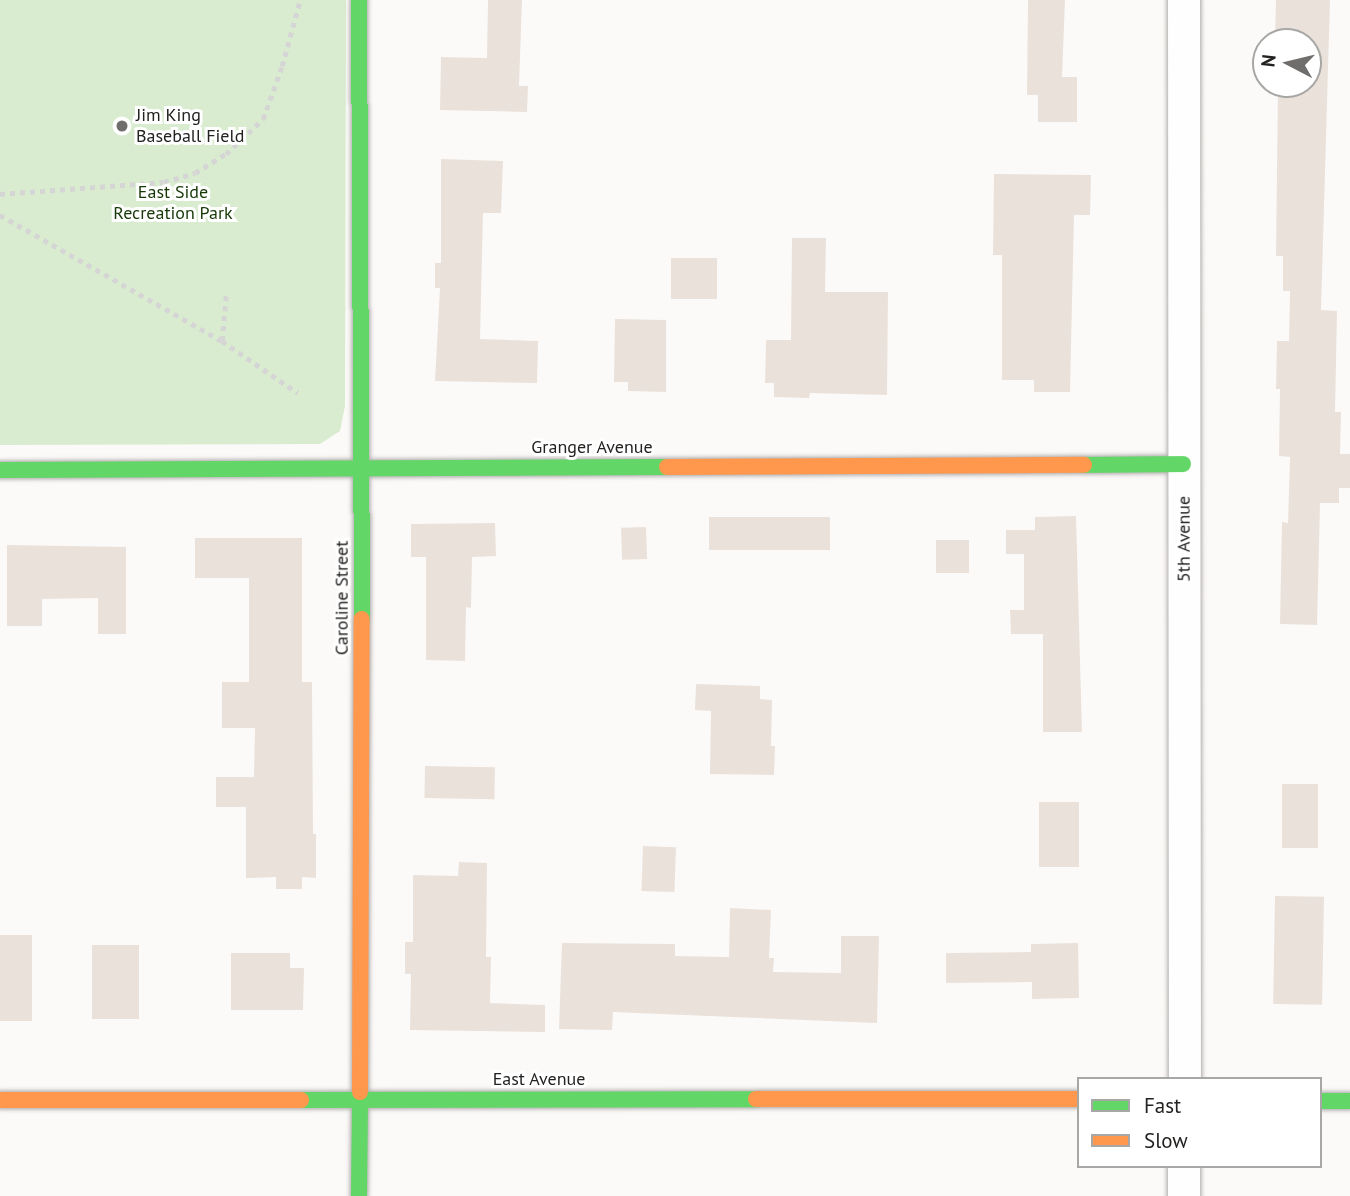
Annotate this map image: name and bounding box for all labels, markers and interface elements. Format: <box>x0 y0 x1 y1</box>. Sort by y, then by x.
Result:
north arrow <box>1252 28 1322 98</box>
text: N <box>1255 53 1281 68</box>
place label: Jim King Baseball Field <box>136 105 244 148</box>
marker: Jim King Baseball Field <box>114 118 130 134</box>
park label: East Side Recreation Park <box>113 182 233 224</box>
street label: Granger Avenue <box>531 436 653 458</box>
street label: 5th Avenue <box>1173 496 1195 582</box>
street label: Caroline Street <box>331 541 353 655</box>
street label: East Avenue <box>492 1068 586 1090</box>
legend <box>1077 1077 1322 1168</box>
text: Fast <box>1144 1092 1181 1119</box>
text: Slow <box>1144 1127 1188 1154</box>

